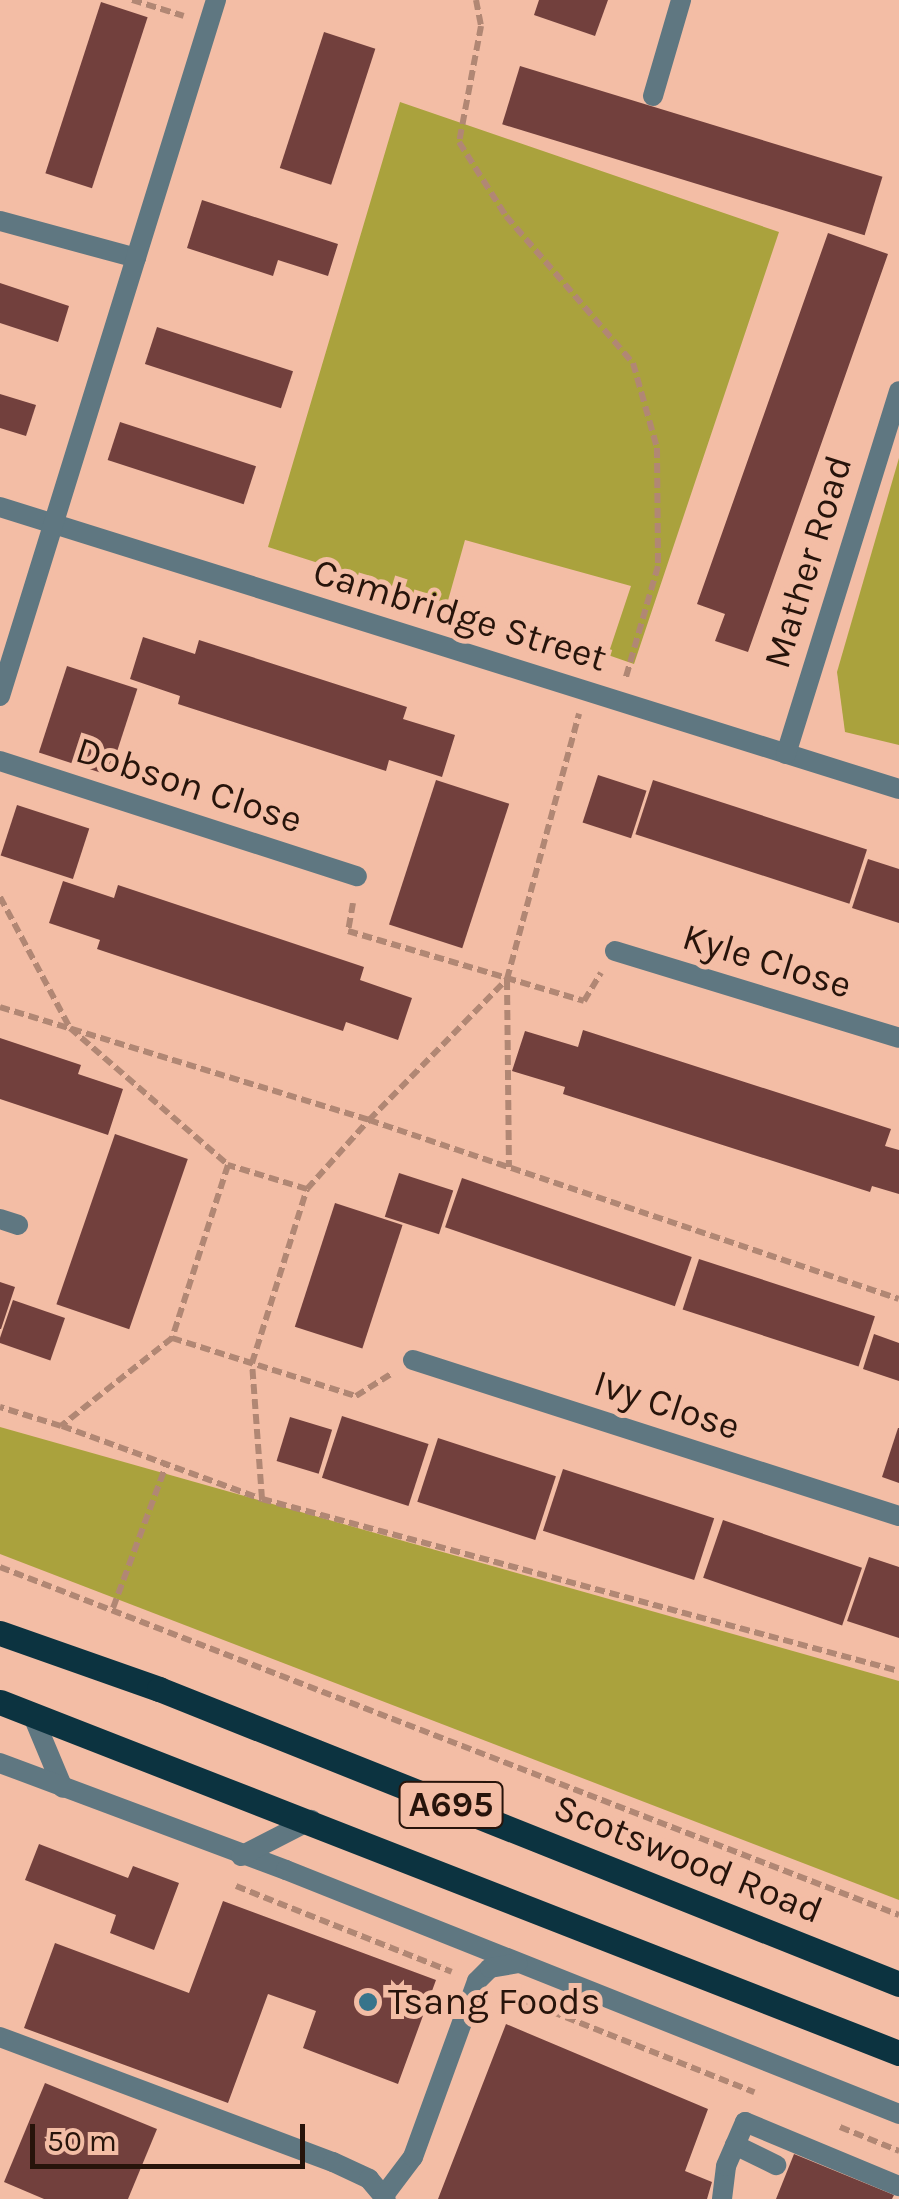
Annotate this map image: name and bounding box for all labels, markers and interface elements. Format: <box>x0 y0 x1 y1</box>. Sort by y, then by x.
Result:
street label: Mather Road <box>754 450 862 674</box>
street label: Cambridge Street <box>308 549 612 681</box>
street label: Dobson Close <box>70 727 308 843</box>
street label: Kyle Close <box>677 914 857 1008</box>
street label: Ivy Close <box>588 1360 746 1450</box>
road number: A695 <box>398 1775 504 1835</box>
street label: Scotswood Road <box>547 1784 829 1934</box>
place label: Tsang Foods <box>388 1979 600 2025</box>
marker: Tsang Foods <box>357 1991 379 2013</box>
scale bar <box>35 2104 310 2166</box>
text: 50 m <box>47 2123 117 2159</box>

